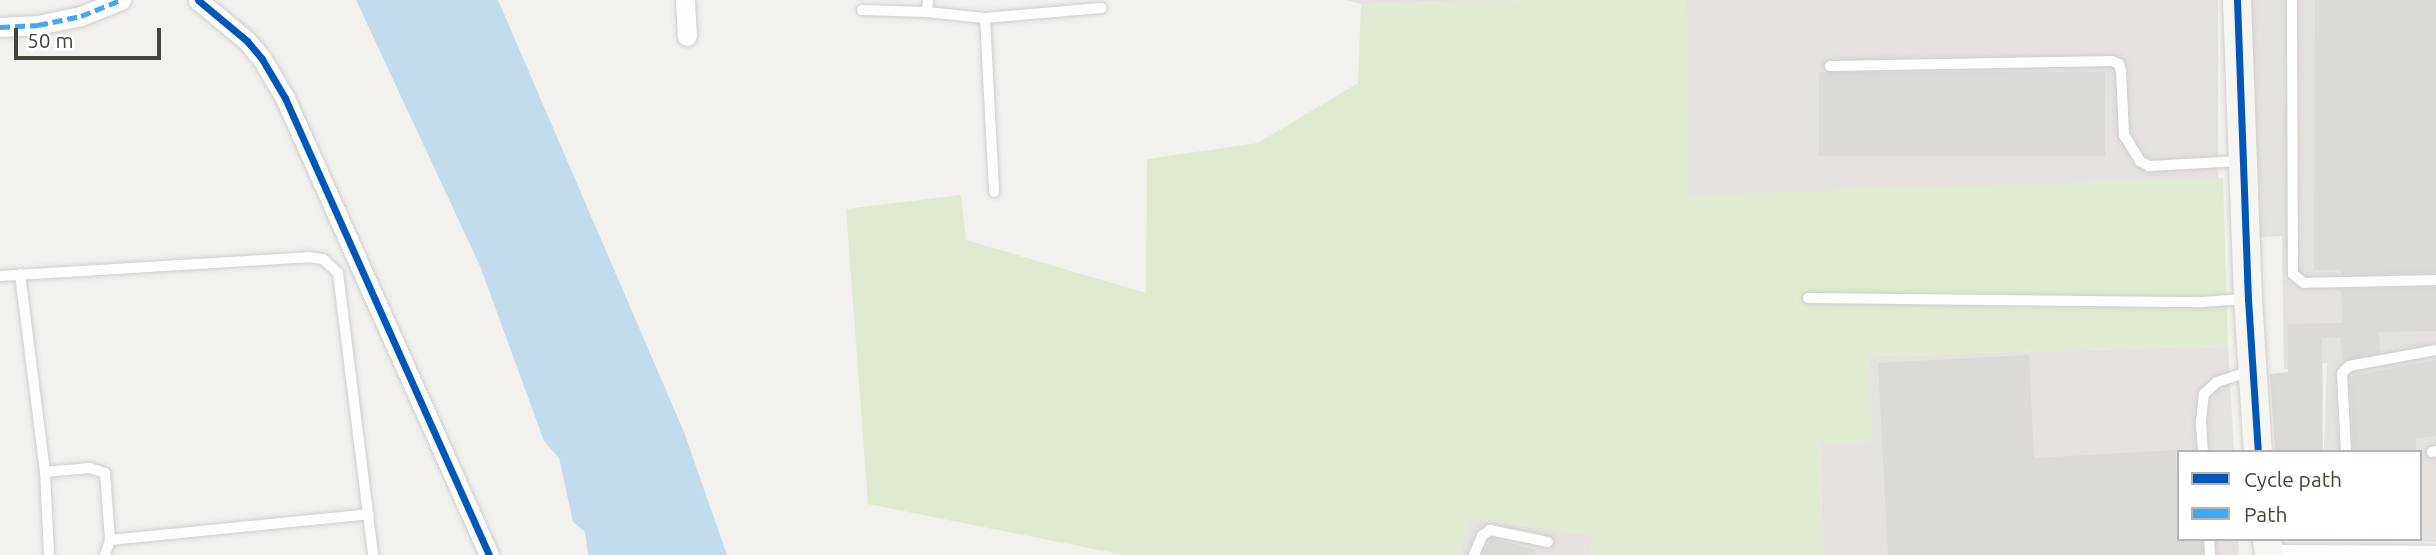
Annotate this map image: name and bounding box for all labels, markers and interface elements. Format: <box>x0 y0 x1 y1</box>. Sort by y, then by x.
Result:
scale bar <box>18 14 164 58</box>
text: 50 m <box>27 28 74 52</box>
legend <box>2177 450 2422 541</box>
text: Cycle path <box>2244 467 2342 491</box>
text: Path <box>2244 502 2287 526</box>

